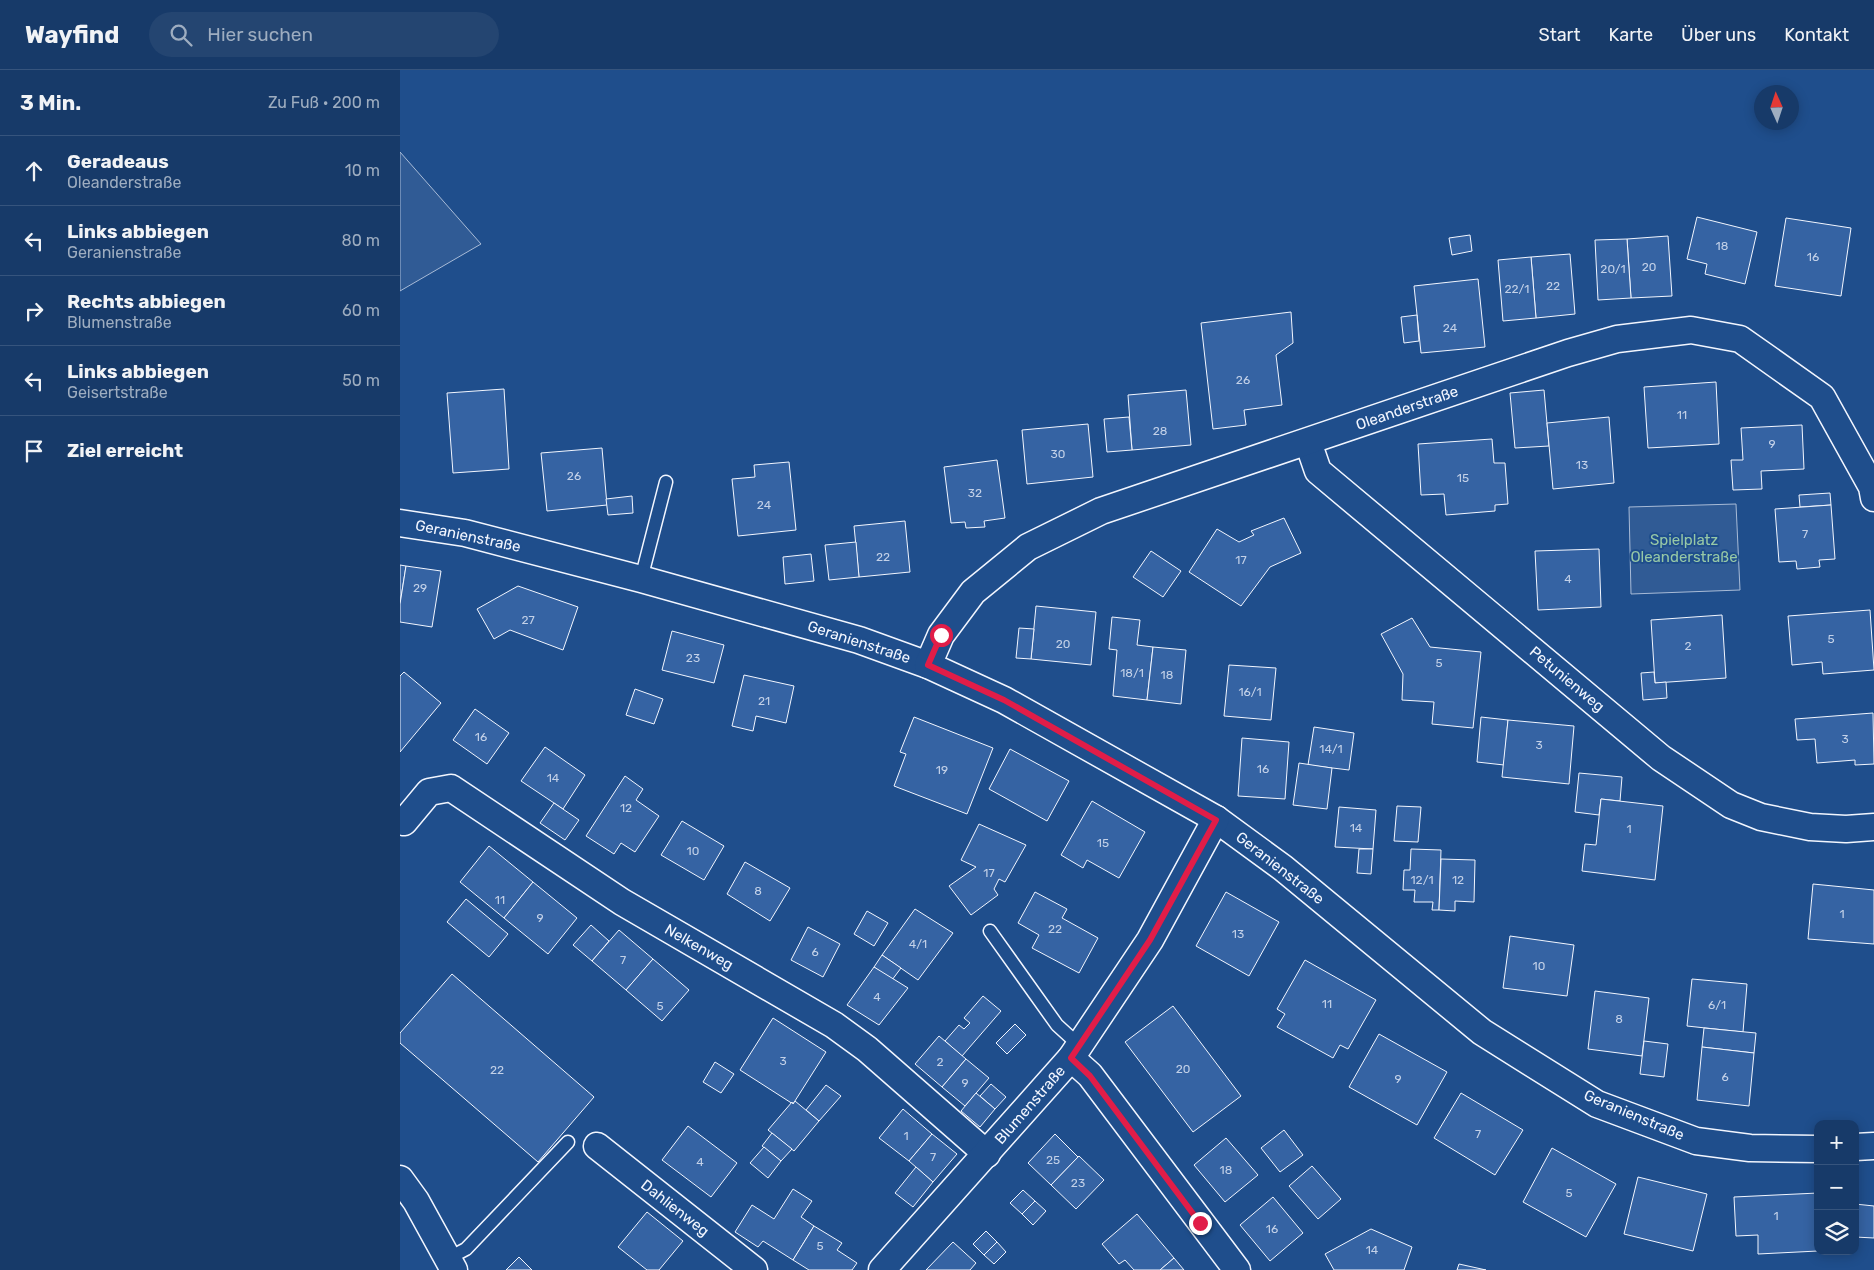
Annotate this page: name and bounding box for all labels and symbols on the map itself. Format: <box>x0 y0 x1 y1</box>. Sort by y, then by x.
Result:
north arrow <box>1754 85 1799 130</box>
house number: 18 <box>1716 239 1728 253</box>
house number: 16 <box>1807 250 1819 264</box>
house number: 20 <box>1642 260 1656 274</box>
house number: 20/1 <box>1600 262 1626 276</box>
house number: 22 <box>1546 279 1560 293</box>
house number: 22/1 <box>1505 282 1529 296</box>
house number: 24 <box>1443 321 1458 335</box>
house number: 26 <box>1236 373 1250 387</box>
street label: Oleanderstraße <box>1353 382 1461 434</box>
house number: 11 <box>1677 408 1687 422</box>
house number: 28 <box>1153 424 1167 438</box>
house number: 9 <box>1768 437 1776 451</box>
house number: 30 <box>1051 447 1065 461</box>
house number: 13 <box>1576 458 1588 472</box>
house number: 26 <box>567 469 581 483</box>
house number: 15 <box>1457 471 1469 485</box>
house number: 32 <box>968 486 982 500</box>
house number: 24 <box>757 498 772 512</box>
street label: Geranienstraße <box>414 516 522 556</box>
house number: 7 <box>1802 527 1808 541</box>
park label: Spielplatz Oleanderstraße <box>1630 531 1738 566</box>
house number: 22 <box>876 550 890 564</box>
house number: 17 <box>1235 553 1247 567</box>
house number: 4 <box>1564 572 1572 586</box>
house number: 29 <box>413 581 427 595</box>
house number: 27 <box>521 613 535 627</box>
street label: Geranienstraße <box>805 617 913 667</box>
route start <box>930 624 953 647</box>
house number: 5 <box>1827 632 1835 646</box>
house number: 20 <box>1056 637 1070 651</box>
house number: 2 <box>1684 639 1692 653</box>
street label: Petunienweg <box>1526 643 1608 715</box>
house number: 23 <box>686 651 700 665</box>
house number: 5 <box>1435 656 1443 670</box>
house number: 18/1 <box>1120 666 1144 680</box>
house number: 18 <box>1161 668 1173 682</box>
house number: 16/1 <box>1238 685 1262 699</box>
house number: 21 <box>758 694 770 708</box>
house number: 16 <box>475 730 487 744</box>
house number: 3 <box>1841 732 1849 746</box>
house number: 3 <box>1535 738 1543 752</box>
house number: 14/1 <box>1319 742 1343 756</box>
house number: 16 <box>1257 762 1269 776</box>
house number: 19 <box>936 763 948 777</box>
house number: 14 <box>547 771 560 785</box>
house number: 12 <box>620 801 632 815</box>
house number: 14 <box>1350 821 1363 835</box>
house number: 1 <box>1626 822 1632 836</box>
street label: Geranienstraße <box>1232 828 1328 908</box>
house number: 15 <box>1097 836 1109 850</box>
house number: 10 <box>687 844 699 858</box>
house number: 17 <box>983 866 995 880</box>
house number: 12/1 <box>1410 873 1434 887</box>
house number: 12 <box>1452 873 1464 887</box>
house number: 8 <box>754 884 762 898</box>
house number: 11 <box>495 893 505 907</box>
house number: 1 <box>1839 907 1845 921</box>
house number: 9 <box>536 911 544 925</box>
street label: Nelkenweg <box>661 920 737 974</box>
house number: 22 <box>1048 922 1062 936</box>
house number: 13 <box>1232 927 1244 941</box>
house number: 4/1 <box>909 937 927 951</box>
house number: 6 <box>811 945 819 959</box>
house number: 7 <box>620 953 626 967</box>
house number: 10 <box>1533 959 1545 973</box>
house number: 4 <box>873 990 881 1004</box>
house number: 11 <box>1322 997 1332 1011</box>
house number: 6/1 <box>1708 998 1726 1012</box>
house number: 5 <box>656 999 664 1013</box>
house number: 8 <box>1615 1012 1623 1026</box>
house number: 3 <box>779 1054 787 1068</box>
house number: 2 <box>936 1055 944 1069</box>
street label: Blumenstraße <box>991 1062 1069 1148</box>
house number: 20 <box>1176 1062 1190 1076</box>
house number: 22 <box>490 1063 504 1077</box>
house number: 6 <box>1721 1070 1729 1084</box>
house number: 9 <box>1394 1072 1402 1086</box>
house number: 9 <box>961 1076 969 1090</box>
street label: Geranienstraße <box>1581 1086 1687 1144</box>
house number: 7 <box>1475 1127 1481 1141</box>
house number: 1 <box>903 1129 909 1143</box>
house number: 7 <box>930 1150 936 1164</box>
house number: 25 <box>1046 1153 1060 1167</box>
house number: 4 <box>696 1155 704 1169</box>
house number: 18 <box>1220 1163 1232 1177</box>
street label: Dahlienweg <box>637 1176 713 1240</box>
house number: 23 <box>1071 1176 1085 1190</box>
house number: 5 <box>1565 1186 1573 1200</box>
house number: 1 <box>1773 1209 1779 1223</box>
route end <box>1189 1212 1212 1235</box>
house number: 16 <box>1266 1222 1278 1236</box>
house number: 5 <box>816 1239 824 1253</box>
house number: 14 <box>1366 1243 1379 1257</box>

